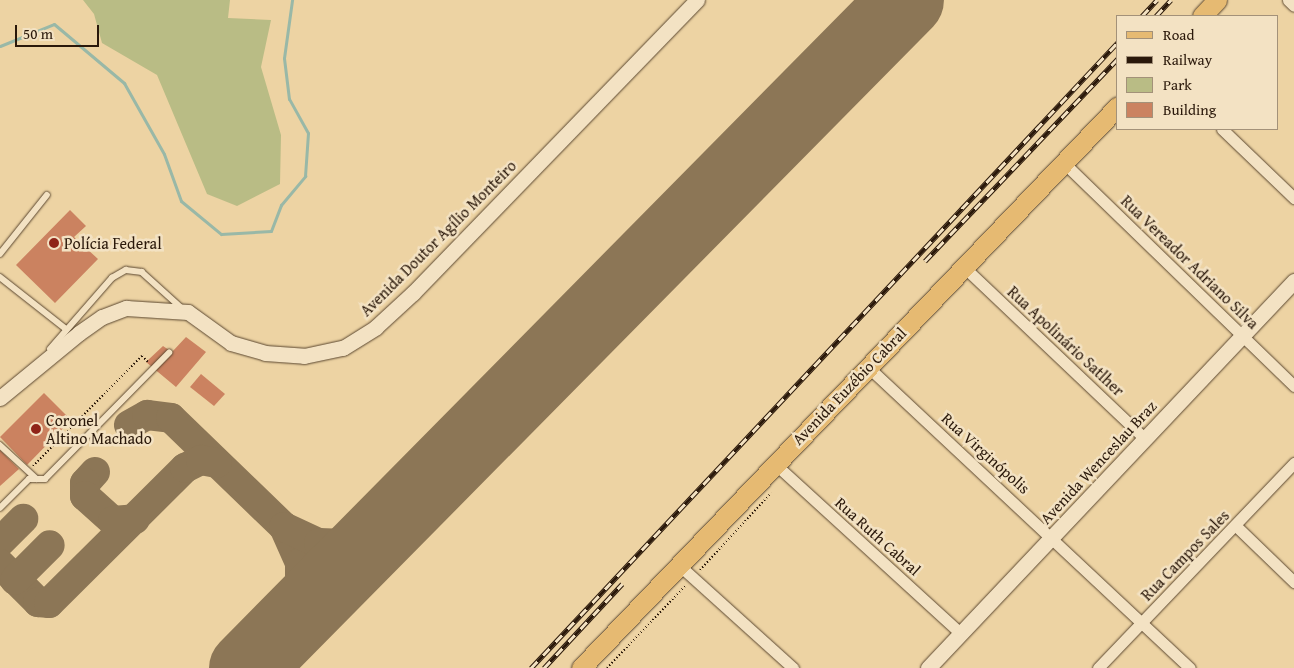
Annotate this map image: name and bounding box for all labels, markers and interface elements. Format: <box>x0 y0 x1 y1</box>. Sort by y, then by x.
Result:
scale bar <box>18 15 101 47</box>
legend <box>1116 15 1279 130</box>
text: 50 m <box>23 23 53 44</box>
text: Road <box>1163 24 1194 45</box>
text: Railway <box>1163 49 1212 70</box>
text: Park <box>1163 74 1192 95</box>
text: Building <box>1163 99 1216 120</box>
street label: Avenida Doutor Agílio Monteiro <box>356 156 520 320</box>
street label: Rua Vereador Adriano Silva <box>1117 191 1263 333</box>
place label: Polícia Federal <box>64 233 162 253</box>
marker: Polícia Federal <box>48 237 60 249</box>
street label: Rua Apolinário Satlher <box>1004 282 1128 400</box>
street label: Avenida Euzébio Cabral <box>788 323 910 449</box>
street label: Avenida Wenceslau Braz <box>1036 396 1160 528</box>
street label: Rua Virginópolis <box>938 408 1034 498</box>
place label: Coronel Altino Machado <box>46 410 152 448</box>
marker: Coronel Altino Machado <box>30 423 42 435</box>
street label: Rua Ruth Cabral <box>831 493 925 579</box>
street label: Rua Campos Sales <box>1137 506 1233 604</box>

